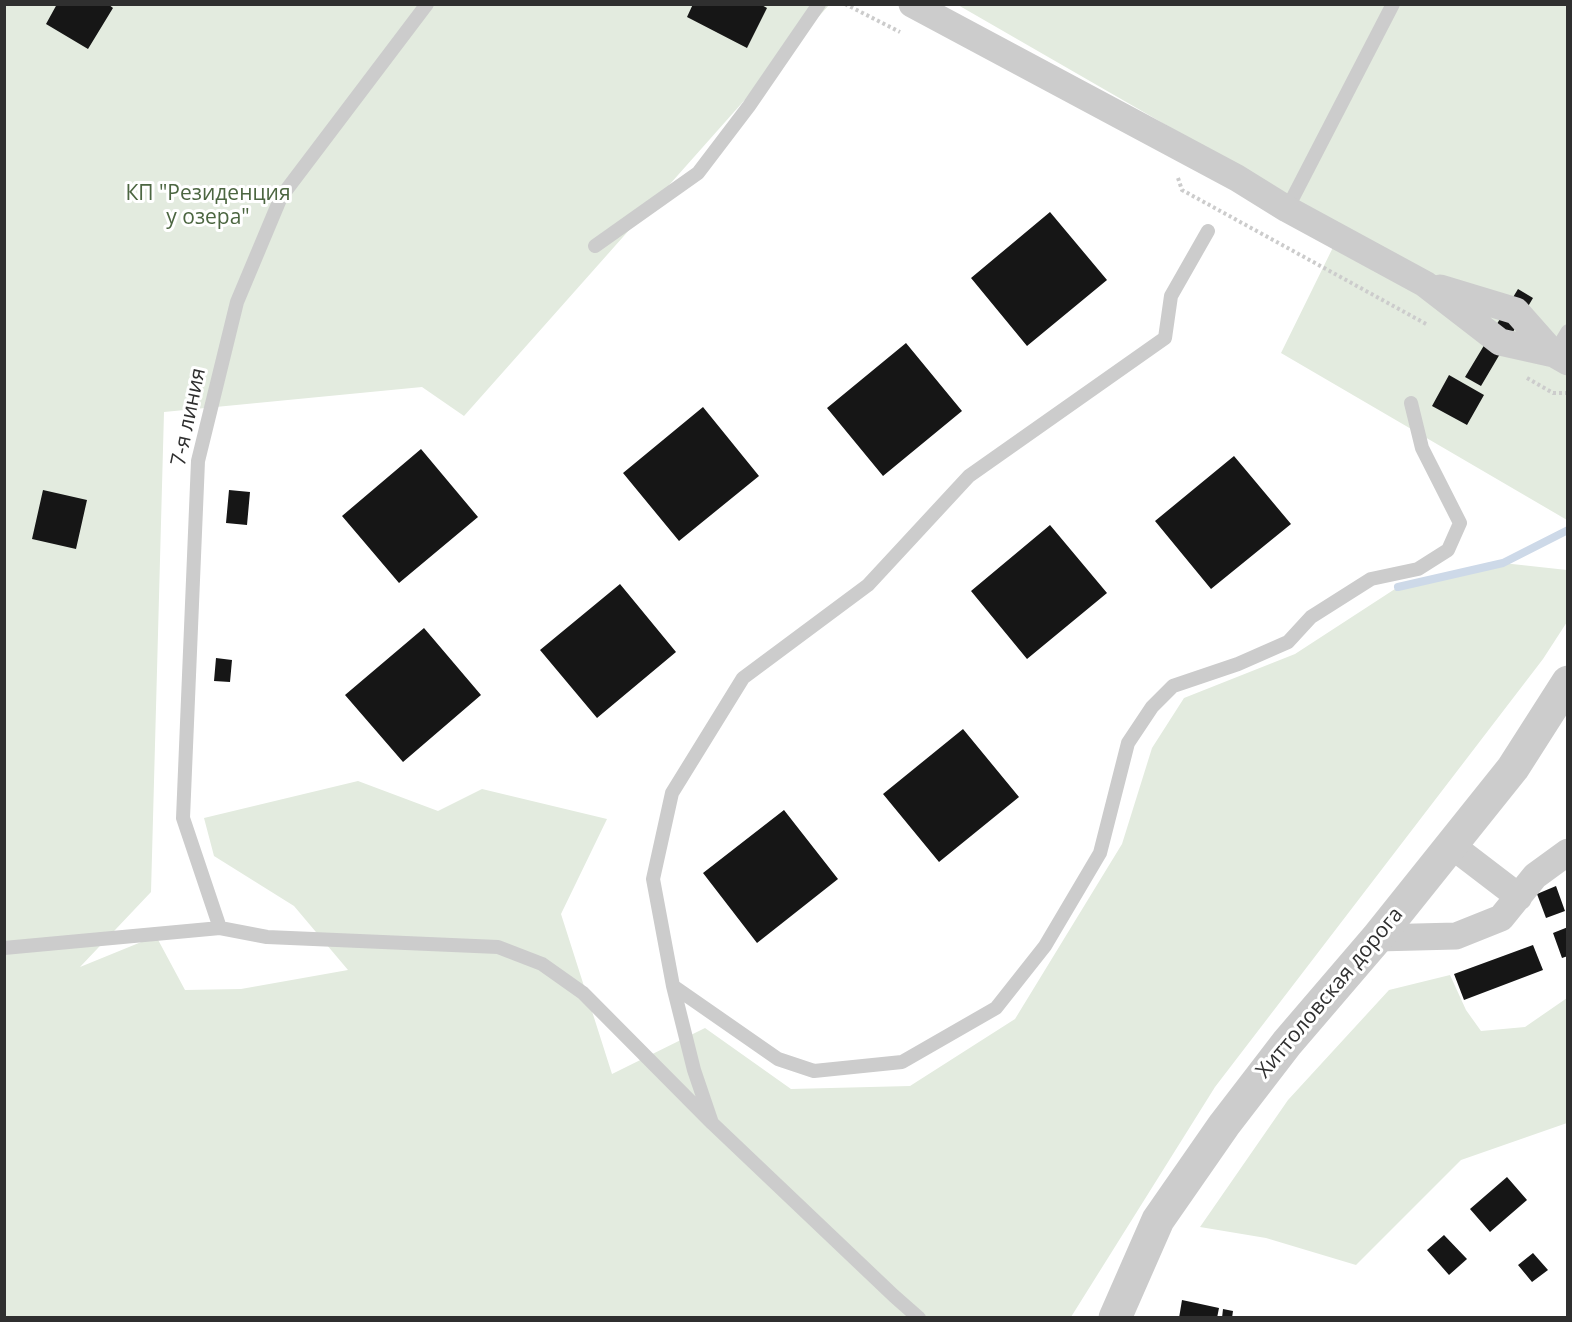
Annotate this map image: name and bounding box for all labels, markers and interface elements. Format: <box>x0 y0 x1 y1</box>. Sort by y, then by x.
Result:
park label: КП "Резиденция у озера" <box>125 181 291 231</box>
street label: 7-я линия <box>166 366 212 468</box>
street label: Хиттоловская дорога <box>1251 902 1409 1084</box>

